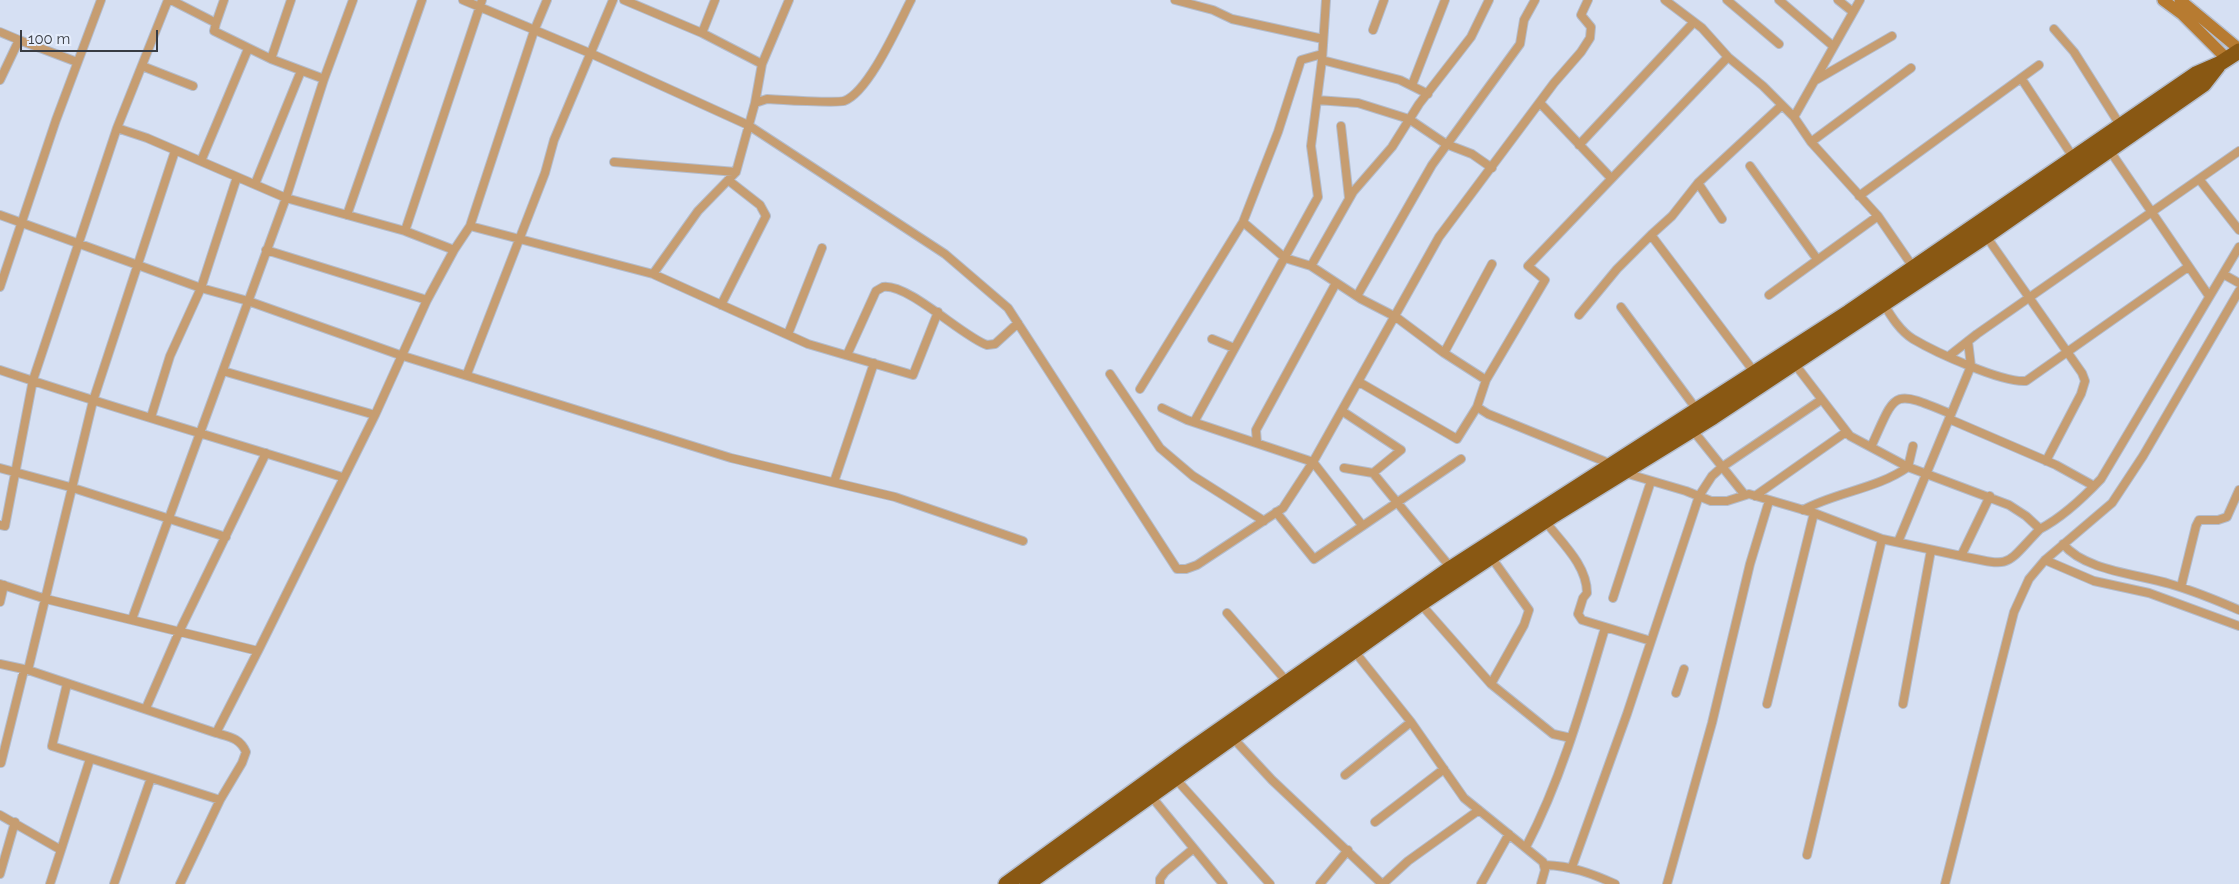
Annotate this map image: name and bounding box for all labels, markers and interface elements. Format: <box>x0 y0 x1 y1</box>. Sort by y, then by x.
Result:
scale bar <box>22 20 160 52</box>
text: 100 m <box>28 30 70 48</box>

